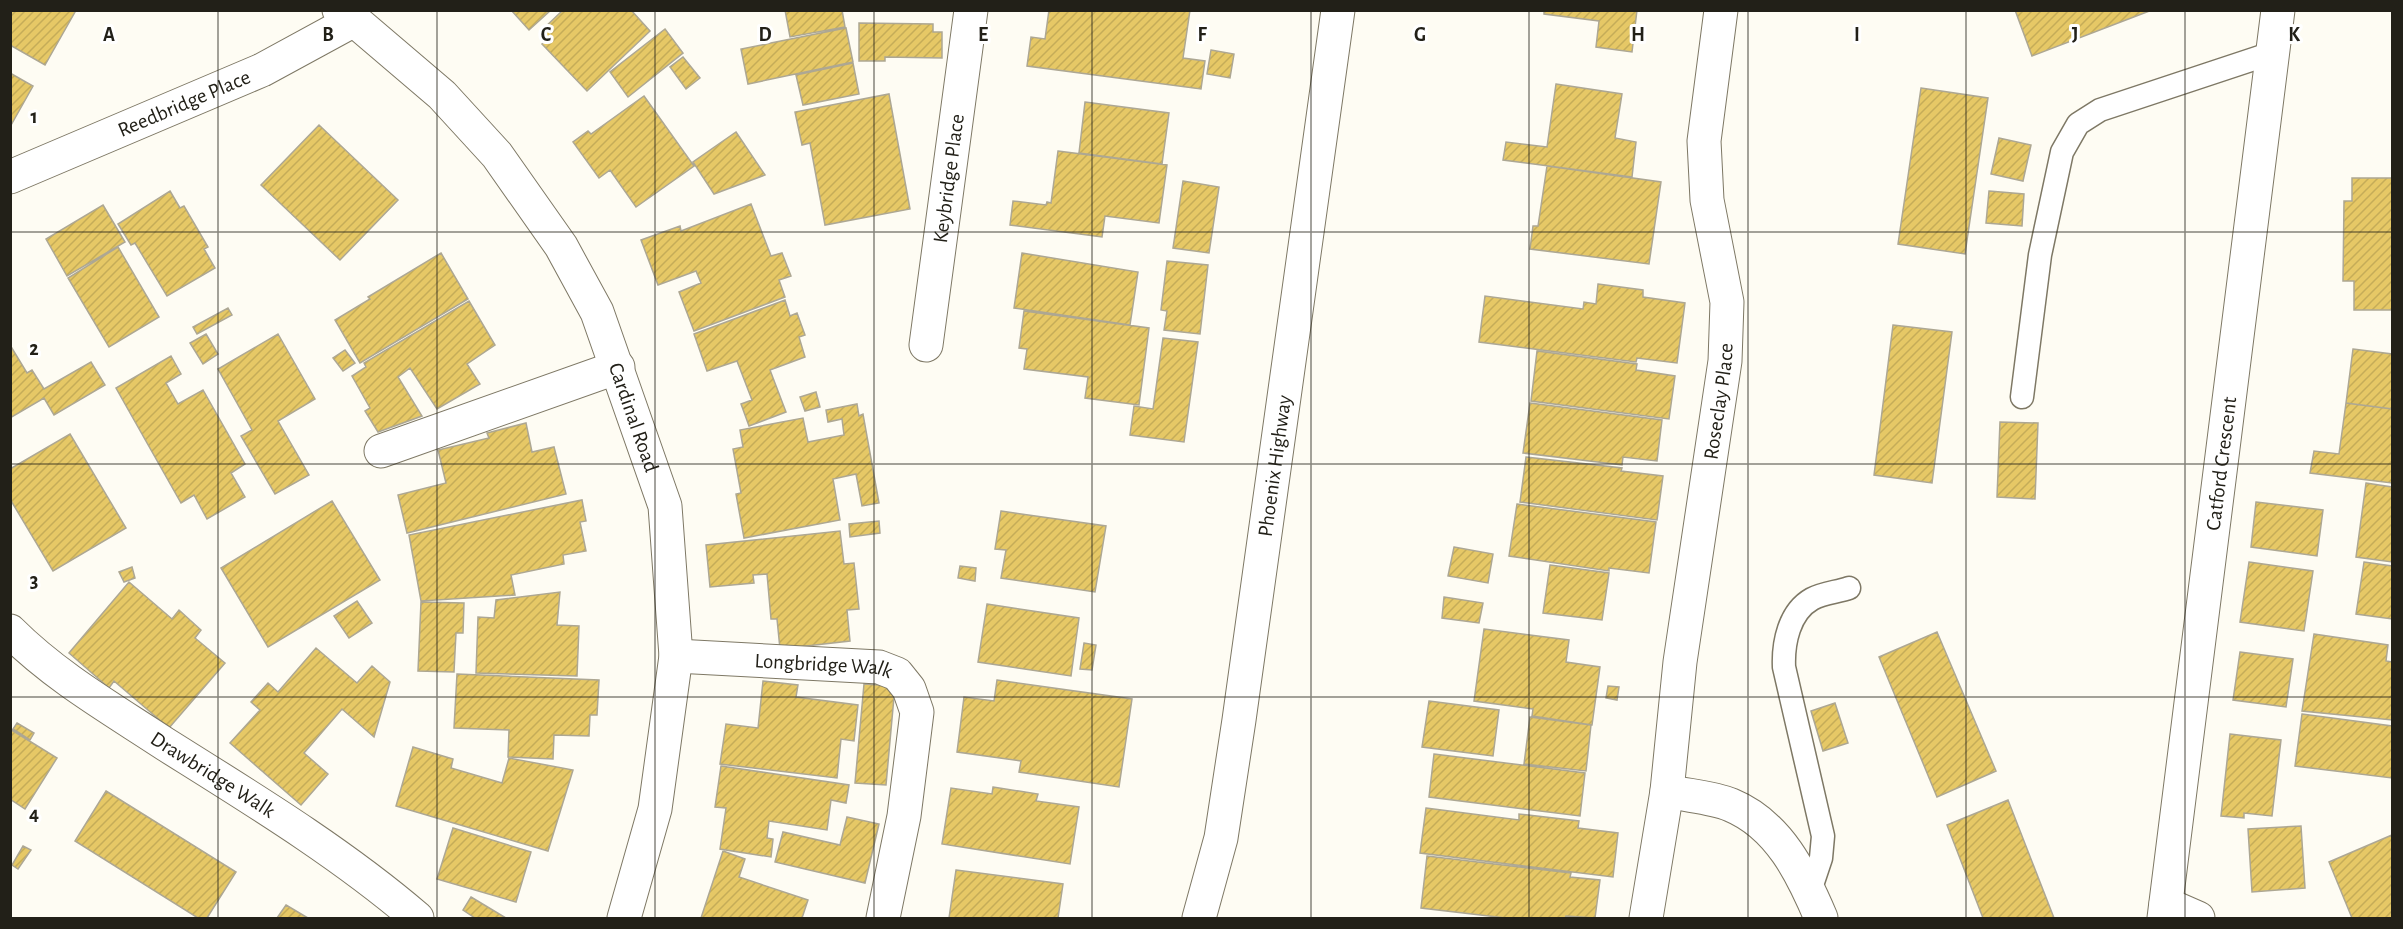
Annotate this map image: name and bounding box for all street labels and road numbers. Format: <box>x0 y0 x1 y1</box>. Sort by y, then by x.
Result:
street label: Reedbridge Place <box>115 66 253 141</box>
street label: Keybridge Place <box>930 113 968 244</box>
street label: Roseclay Place <box>1700 343 1737 461</box>
street label: Cardinal Road <box>605 360 662 475</box>
street label: Phoenix Highway <box>1255 394 1295 538</box>
street label: Catford Crescent <box>2203 395 2240 532</box>
street label: Longbridge Walk <box>754 650 896 682</box>
street label: Drawbridge Walk <box>147 728 279 822</box>

